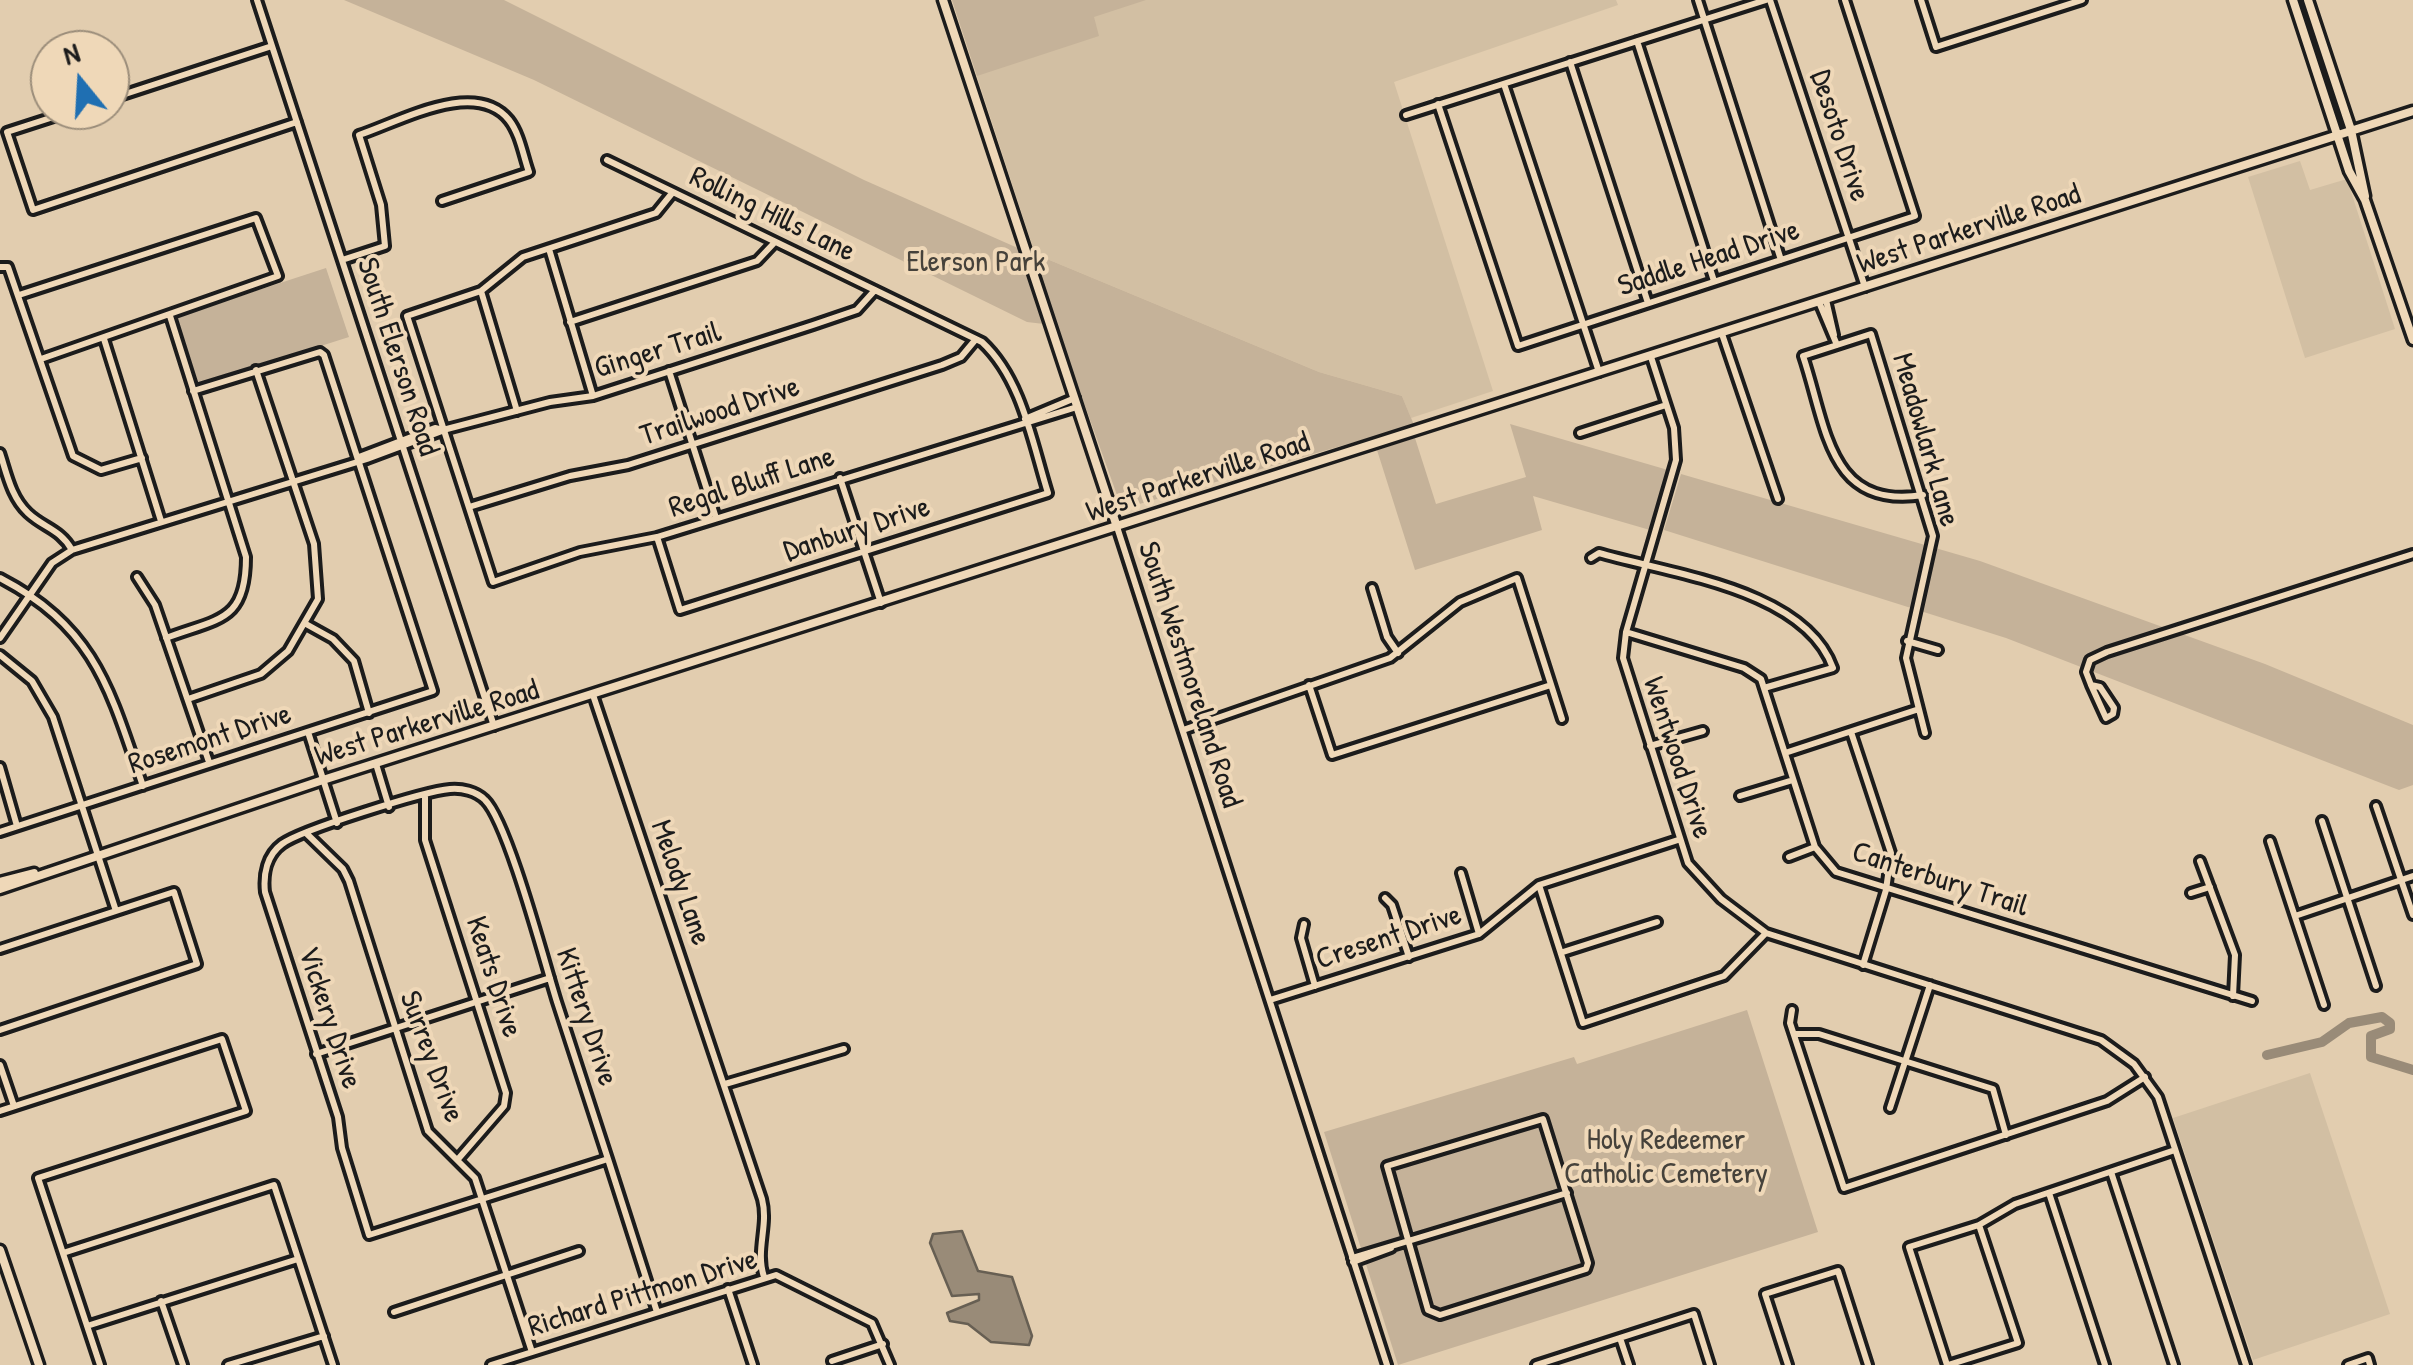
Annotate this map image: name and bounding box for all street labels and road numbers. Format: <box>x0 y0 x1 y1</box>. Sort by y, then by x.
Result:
street label: Desoto Drive <box>1801 66 1877 206</box>
street label: Rolling Hills Lane <box>683 159 861 271</box>
street label: West Parkerville Road <box>1853 177 2085 283</box>
street label: Saddle Head Drive <box>1614 213 1804 305</box>
street label: South Elerson Road <box>348 254 446 460</box>
street label: Ginger Trail <box>590 315 726 387</box>
street label: Meadowlark Lane <box>1883 349 1967 531</box>
street label: Trailwood Drive <box>636 369 804 455</box>
street label: West Parkerville Road <box>1082 425 1314 531</box>
street label: Regal Bluff Lane <box>665 439 839 527</box>
street label: Danbury Drive <box>779 489 935 571</box>
street label: South Westmoreland Road <box>1129 538 1249 812</box>
street label: West Parkerville Road <box>311 673 543 775</box>
street label: Wentwood Drive <box>1634 673 1720 843</box>
street label: Rosemont Drive <box>124 697 296 783</box>
street label: Melody Lane <box>642 816 718 950</box>
street label: Canterbury Trail <box>1847 835 2033 925</box>
street label: Cresent Drive <box>1312 898 1466 978</box>
street label: Keats Drive <box>457 912 529 1042</box>
street label: Vickery Drive <box>289 942 369 1094</box>
street label: Kittery Drive <box>547 944 625 1090</box>
street label: Surrey Drive <box>391 987 471 1127</box>
street label: Richard Pittmon Drive <box>524 1242 762 1346</box>

